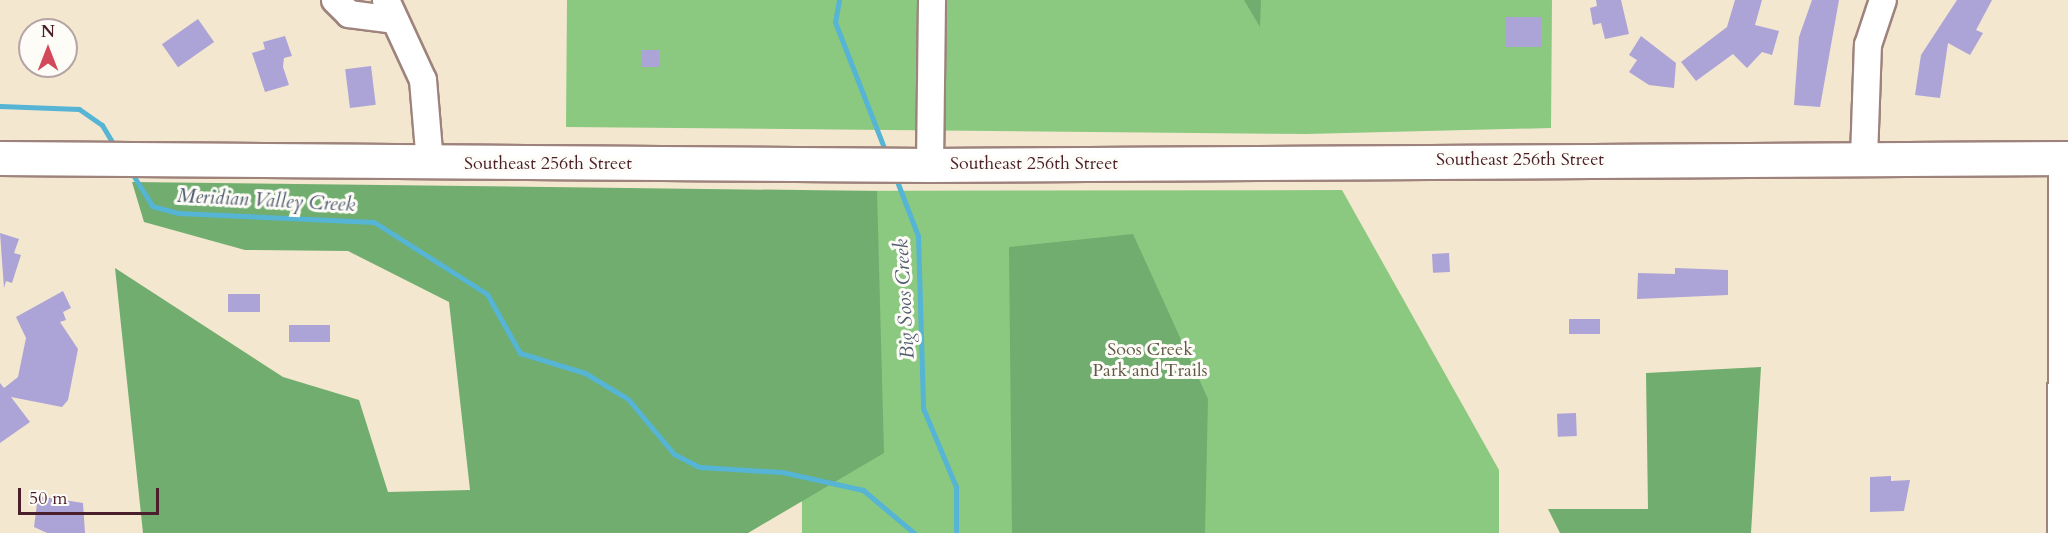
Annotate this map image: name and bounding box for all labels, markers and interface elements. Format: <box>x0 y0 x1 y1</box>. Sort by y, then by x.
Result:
north arrow <box>18 18 78 78</box>
text: N <box>41 21 55 43</box>
street label: Southeast 256th Street <box>1436 149 1604 171</box>
street label: Southeast 256th Street <box>464 153 632 175</box>
street label: Southeast 256th Street <box>950 153 1118 175</box>
water label: Meridian Valley Creek <box>176 183 356 217</box>
water label: Big Soos Creek <box>889 238 919 360</box>
park label: Soos Creek Park and Trails <box>1092 340 1208 382</box>
scale bar <box>21 476 162 514</box>
text: 50 m <box>29 486 68 511</box>

